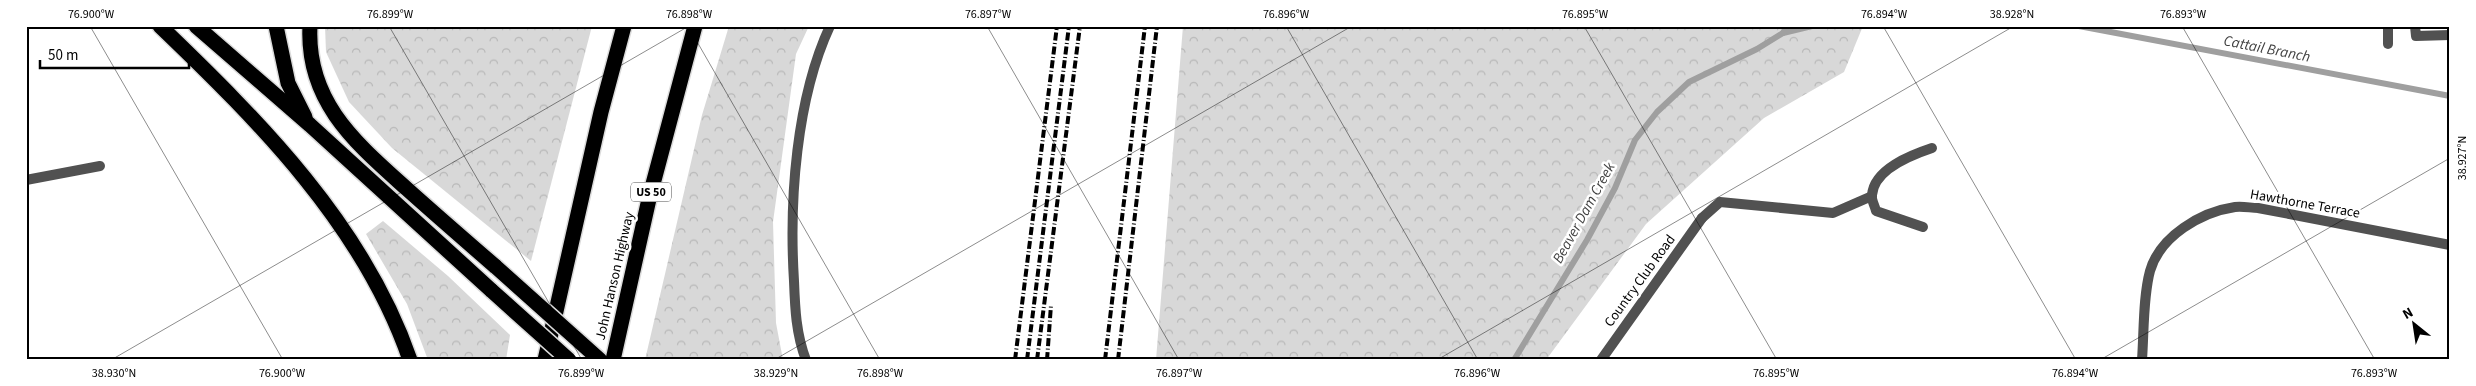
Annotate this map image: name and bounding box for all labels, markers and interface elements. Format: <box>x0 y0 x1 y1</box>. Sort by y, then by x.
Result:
text: 76.900°W <box>68 6 115 23</box>
text: 76.899°W <box>367 6 414 23</box>
text: 76.898°W <box>666 6 713 23</box>
text: 76.897°W <box>965 6 1012 23</box>
text: 76.896°W <box>1263 6 1310 23</box>
text: 76.895°W <box>1562 6 1609 23</box>
text: 76.894°W <box>1861 6 1908 23</box>
text: 38.928°N <box>1990 6 2034 23</box>
text: 76.893°W <box>2160 6 2207 23</box>
water label: Cattail Branch <box>2222 30 2312 68</box>
scale bar <box>40 38 189 70</box>
text: 50 m <box>48 45 78 66</box>
text: 38.927°N <box>2454 136 2471 180</box>
water label: Beaver Dam Creek <box>1548 158 1621 267</box>
road number: US 50 <box>631 182 671 202</box>
street label: Hawthorne Terrace <box>2248 184 2362 224</box>
street label: John Hanson Highway <box>591 210 640 342</box>
street label: Country Club Road <box>1600 231 1680 331</box>
north arrow <box>2388 298 2438 348</box>
text: N <box>2399 303 2417 325</box>
text: 38.930°N <box>92 365 136 382</box>
text: 76.900°W <box>259 365 306 382</box>
text: 76.899°W <box>558 365 605 382</box>
text: 38.929°N <box>754 365 798 382</box>
text: 76.898°W <box>857 365 904 382</box>
text: 76.897°W <box>1156 365 1203 382</box>
text: 76.896°W <box>1454 365 1501 382</box>
text: 76.895°W <box>1753 365 1800 382</box>
text: 76.894°W <box>2052 365 2099 382</box>
text: 76.893°W <box>2351 365 2398 382</box>

